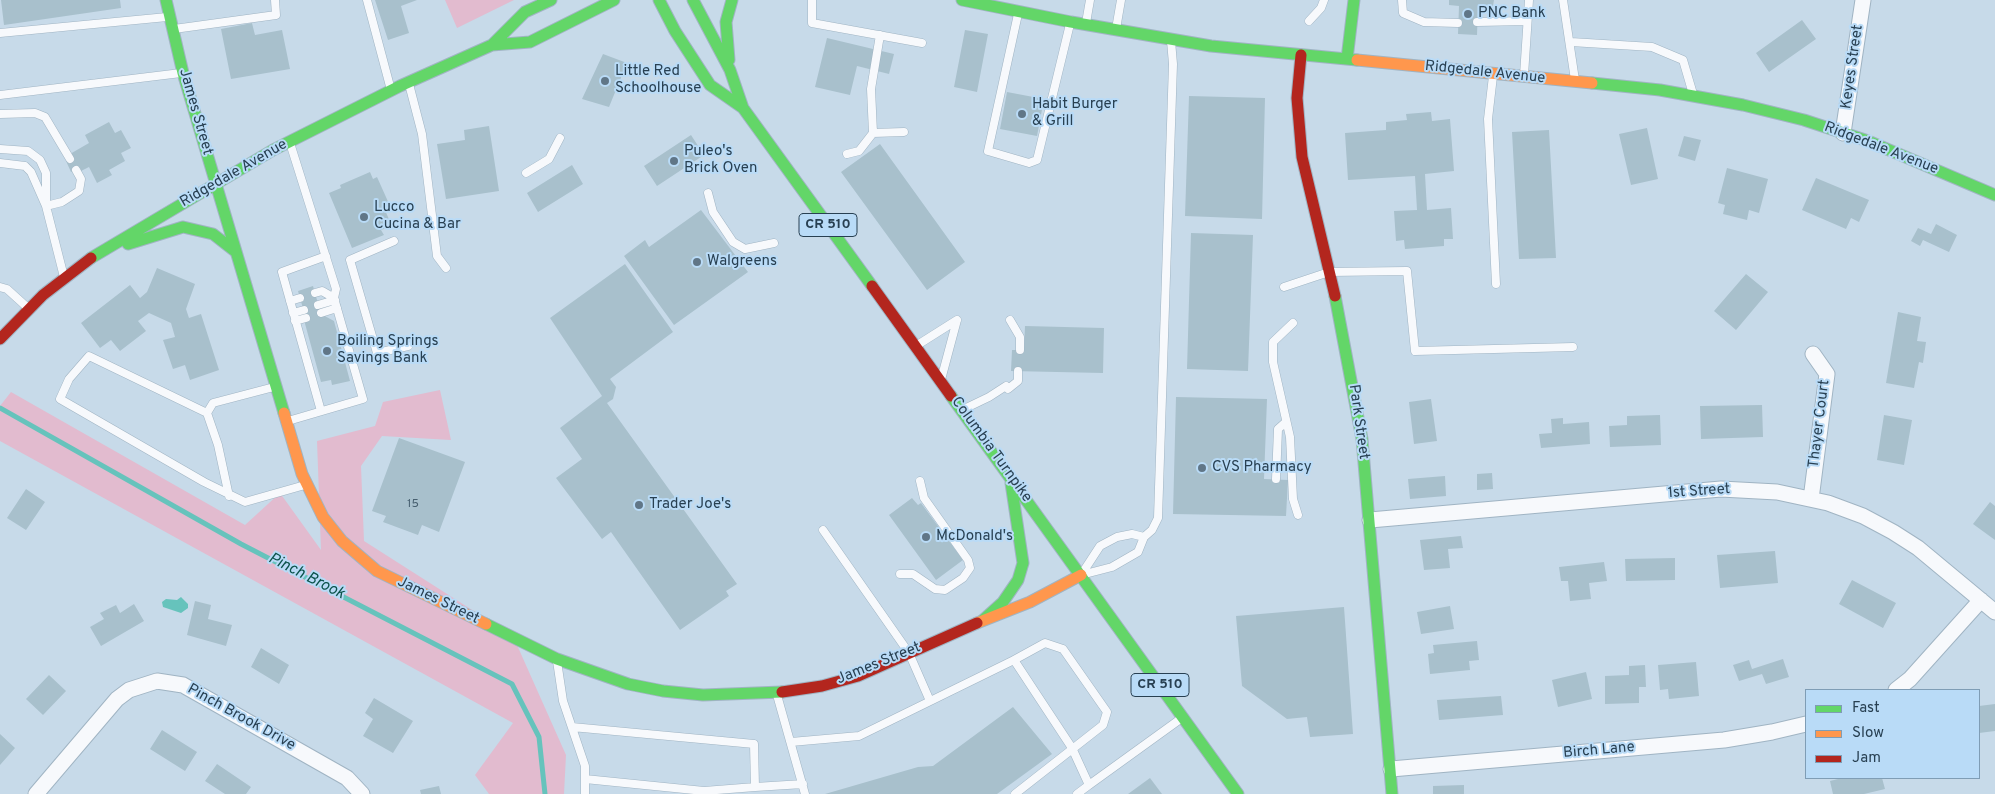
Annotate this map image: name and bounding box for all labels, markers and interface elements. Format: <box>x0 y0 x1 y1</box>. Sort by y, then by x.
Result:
place label: PNC Bank <box>1478 5 1546 23</box>
marker: PNC Bank <box>1462 8 1474 20</box>
street label: Keyes Street <box>1838 24 1868 110</box>
street label: Ridgedale Avenue <box>1424 58 1546 88</box>
place label: Little Red Schoolhouse <box>615 63 701 98</box>
street label: James Street <box>174 67 216 157</box>
marker: Little Red Schoolhouse <box>599 75 611 87</box>
place label: Habit Burger & Grill <box>1032 96 1118 131</box>
marker: Habit Burger & Grill <box>1016 108 1028 120</box>
street label: Ridgedale Avenue <box>1821 119 1941 179</box>
street label: Ridgedale Avenue <box>177 136 291 212</box>
place label: Puleo's Brick Oven <box>684 143 757 178</box>
marker: Puleo's Brick Oven <box>668 155 680 167</box>
place label: Lucco Cucina & Bar <box>374 199 461 234</box>
marker: Lucco Cucina & Bar <box>358 211 370 223</box>
road number: CR 510 <box>799 214 857 236</box>
place label: Walgreens <box>707 253 777 271</box>
marker: Walgreens <box>691 256 703 268</box>
place label: Boiling Springs Savings Bank <box>337 333 439 368</box>
marker: Boiling Springs Savings Bank <box>321 345 333 357</box>
street label: Thayer Court <box>1806 379 1834 469</box>
street label: Park Street <box>1344 383 1372 461</box>
street label: Columbia Turnpike <box>947 394 1035 506</box>
place label: CVS Pharmacy <box>1212 459 1312 477</box>
marker: CVS Pharmacy <box>1196 462 1208 474</box>
street label: 1st Street <box>1667 481 1731 503</box>
place label: Trader Joe's <box>649 496 731 514</box>
house number: 15 <box>407 498 419 512</box>
marker: Trader Joe's <box>633 499 645 511</box>
place label: McDonald's <box>936 528 1013 546</box>
marker: McDonald's <box>920 531 932 543</box>
water label: Pinch Brook <box>265 550 347 604</box>
street label: James Street <box>394 573 482 629</box>
street label: James Street <box>834 639 924 689</box>
road number: CR 510 <box>1131 674 1189 696</box>
street label: Pinch Brook Drive <box>184 681 298 755</box>
legend <box>1805 689 1980 779</box>
text: Fast <box>1852 699 1880 718</box>
text: Slow <box>1852 724 1884 743</box>
street label: Birch Lane <box>1562 739 1636 763</box>
text: Jam <box>1852 749 1881 768</box>

